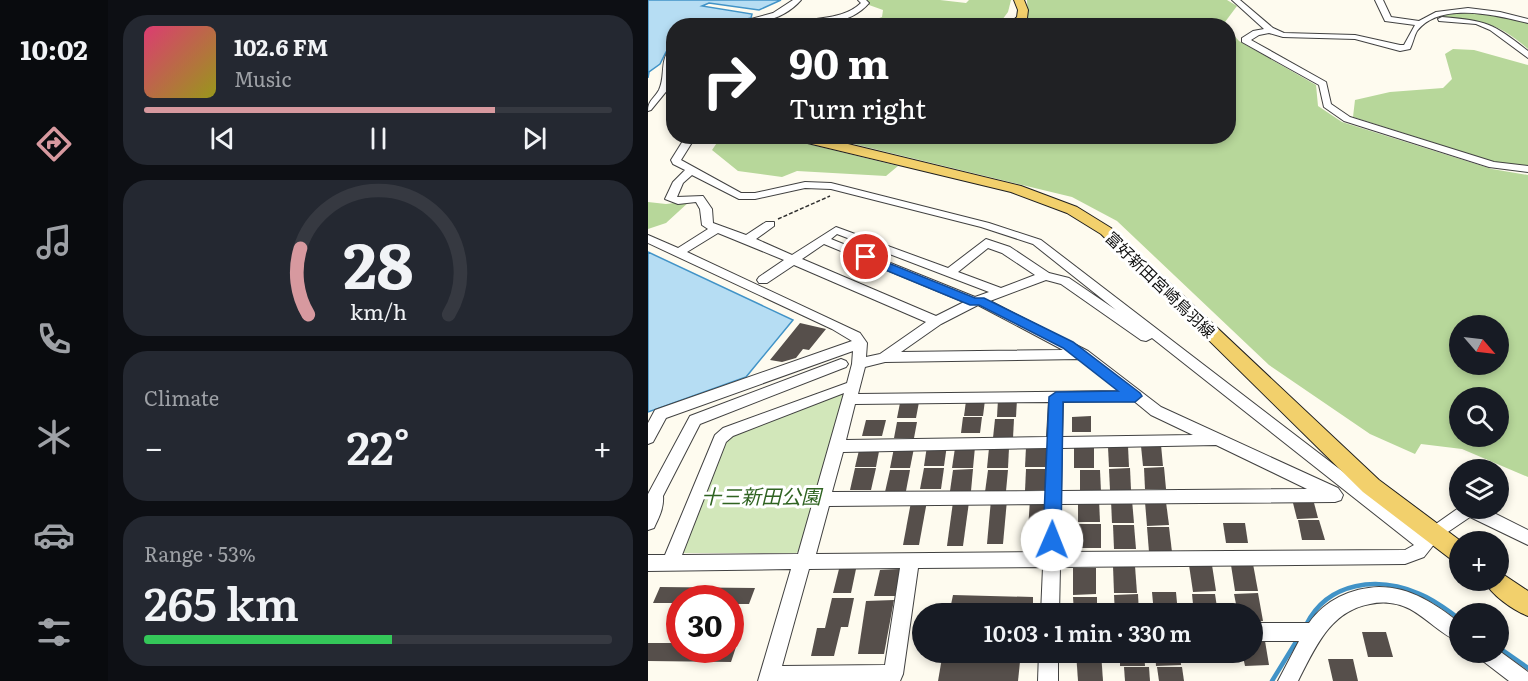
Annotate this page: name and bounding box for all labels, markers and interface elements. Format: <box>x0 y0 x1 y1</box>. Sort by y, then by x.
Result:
text: 10:02 <box>20 28 88 68</box>
text: 102.6 FM <box>234 30 328 63</box>
text: 90 m <box>789 30 889 92</box>
icon: right <box>690 42 768 120</box>
text: Music <box>234 63 291 93</box>
text: Turn right <box>789 87 926 127</box>
icon: previous <box>206 122 239 155</box>
icon: pause <box>362 122 395 155</box>
icon: next <box>518 122 551 155</box>
icon: directions <box>33 123 75 165</box>
text: 28 <box>343 216 413 308</box>
icon: music <box>33 221 75 263</box>
street label: 富好新田宮崎鳥羽線 <box>1101 225 1221 343</box>
pin <box>840 231 891 282</box>
icon: arrive <box>849 240 882 273</box>
text: km/h <box>349 295 407 327</box>
north arrow <box>1449 315 1509 375</box>
map controls <box>1449 315 1509 663</box>
icon: phone <box>33 318 75 360</box>
text: Climate <box>144 382 219 412</box>
button: search <box>1449 387 1509 447</box>
text: 22° <box>346 412 410 479</box>
icon: climate <box>33 416 75 458</box>
text: − <box>144 421 163 470</box>
text: + <box>593 421 612 470</box>
button: layers <box>1449 459 1509 519</box>
park label: 十三新田公園 <box>701 480 824 510</box>
position arrow <box>1020 508 1084 572</box>
icon: car <box>33 514 75 556</box>
button: + <box>1449 531 1509 591</box>
text: Range · 53% <box>144 538 256 568</box>
text: 265 km <box>144 568 299 635</box>
speed limit sign: 30 <box>666 585 744 663</box>
button: − <box>1449 603 1509 663</box>
icon: filters <box>33 611 75 653</box>
text: 10:03 · 1 min · 330 m <box>984 616 1191 649</box>

